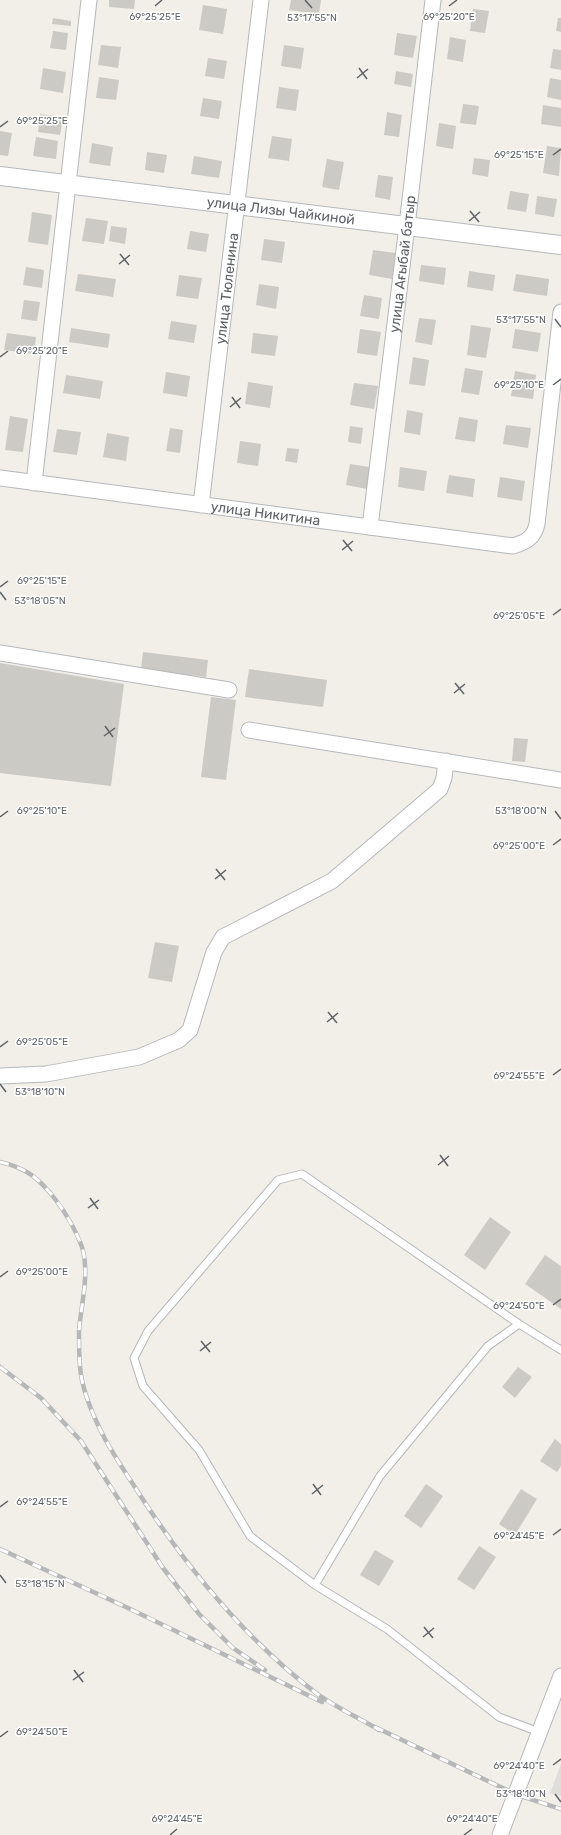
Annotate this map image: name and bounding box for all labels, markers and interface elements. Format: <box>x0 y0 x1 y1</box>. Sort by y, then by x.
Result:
text: 69°25'25"E <box>129 11 181 23</box>
text: 69°25'20"E <box>423 11 475 23</box>
text: 53°17'55"N <box>287 12 337 24</box>
text: 69°25'25"E <box>16 115 68 127</box>
text: 69°25'15"E <box>494 149 544 161</box>
street label: улица Лизы Чайкиной <box>206 193 356 229</box>
street label: улица Ағыбай батыр <box>386 194 419 334</box>
street label: улица Тюленина <box>212 232 242 345</box>
text: 53°17'55"N <box>496 314 546 326</box>
text: 69°25'20"E <box>16 345 68 357</box>
text: 69°25'10"E <box>494 379 544 391</box>
street label: улица Никитина <box>210 498 321 529</box>
text: 69°25'15"E <box>17 575 67 587</box>
text: 53°18'05"N <box>14 595 66 607</box>
text: 69°25'05"E <box>493 610 545 622</box>
text: 69°25'10"E <box>17 805 67 817</box>
text: 53°18'00"N <box>495 805 547 817</box>
text: 69°25'00"E <box>493 840 545 852</box>
text: 69°25'05"E <box>16 1036 68 1048</box>
text: 69°24'55"E <box>493 1070 545 1082</box>
text: 53°18'10"N <box>15 1086 65 1098</box>
text: 69°25'00"E <box>16 1266 68 1278</box>
text: 69°24'50"E <box>493 1300 545 1312</box>
text: 69°24'55"E <box>16 1496 68 1508</box>
text: 69°24'45"E <box>493 1530 545 1542</box>
text: 53°18'15"N <box>15 1578 65 1590</box>
text: 69°24'50"E <box>16 1726 68 1738</box>
text: 69°24'40"E <box>493 1760 545 1772</box>
text: 53°18'10"N <box>496 1788 546 1800</box>
text: 69°24'45"E <box>151 1813 203 1825</box>
text: 69°24'40"E <box>446 1813 498 1825</box>

